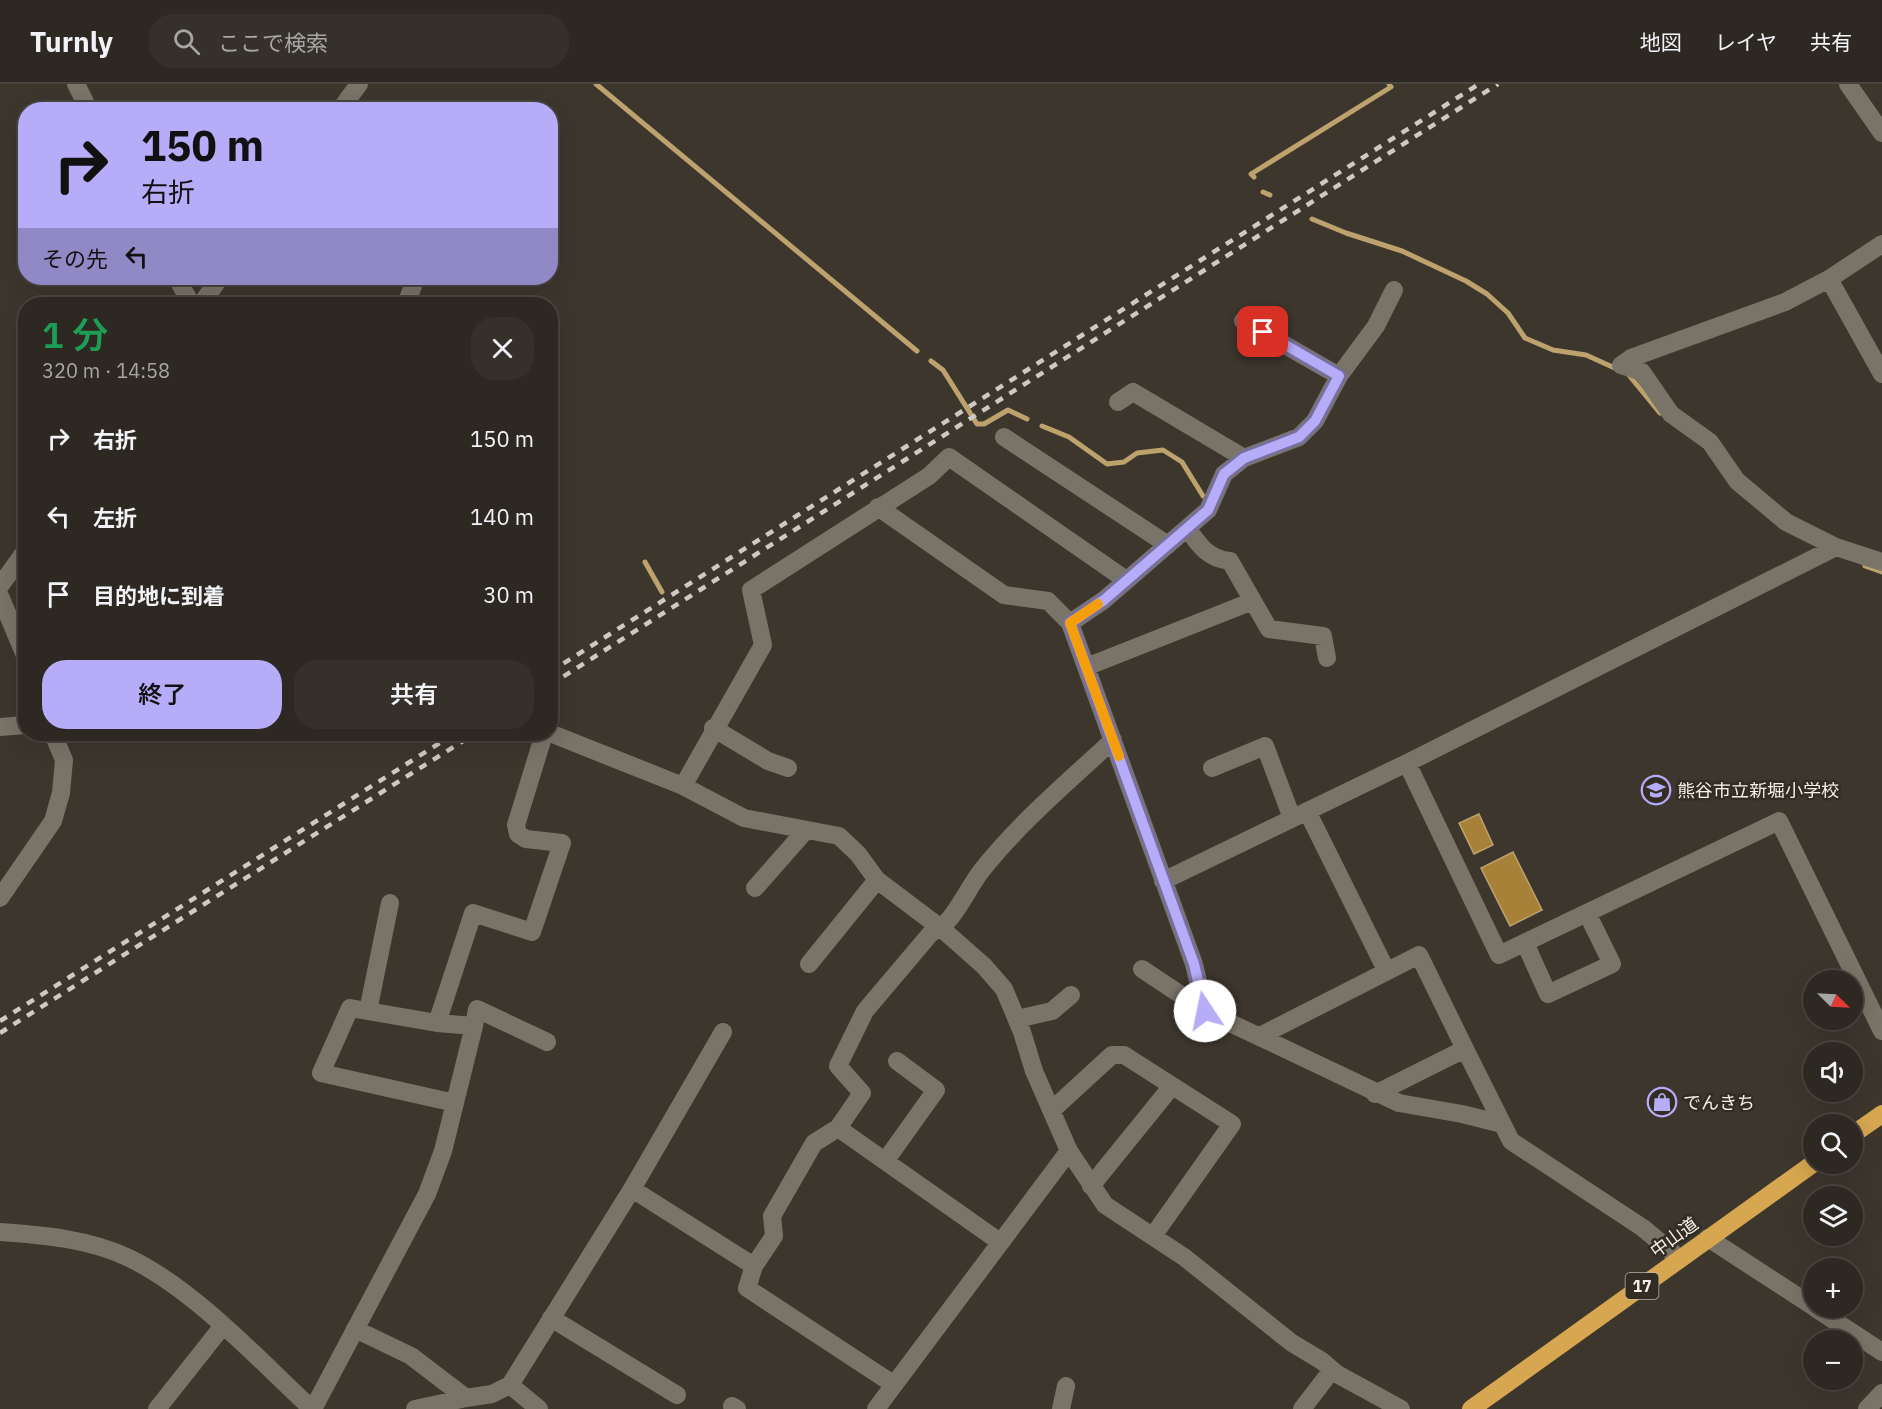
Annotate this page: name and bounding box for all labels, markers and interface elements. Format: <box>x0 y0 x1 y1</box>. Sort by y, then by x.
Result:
search box <box>149 14 569 68</box>
text: Turnly <box>30 23 113 60</box>
icon: search <box>170 25 203 58</box>
text: ここで検索 <box>218 28 328 57</box>
text: 地図 <box>1640 28 1682 56</box>
text: レイヤ <box>1715 28 1777 56</box>
text: 共有 <box>1810 28 1852 56</box>
text: 150 m <box>141 118 264 173</box>
icon: right <box>42 126 120 204</box>
text: 右折 <box>141 174 195 209</box>
icon: left <box>120 240 153 273</box>
text: その先 <box>42 244 108 273</box>
pin <box>1237 306 1288 357</box>
text: 1 分 <box>42 311 108 358</box>
icon: arrive <box>1246 315 1279 348</box>
button: close <box>471 317 534 380</box>
text: 320 m · 14:58 <box>42 357 170 384</box>
icon: right <box>42 422 75 455</box>
text: 150 m <box>470 424 534 453</box>
text: 右折 <box>93 425 137 454</box>
icon: left <box>42 500 75 533</box>
text: 140 m <box>470 502 534 531</box>
text: 左折 <box>93 503 137 532</box>
icon: arrive <box>42 578 75 611</box>
text: 30 m <box>483 580 534 609</box>
text: 目的地に到着 <box>93 581 225 610</box>
button: 終了 <box>42 660 282 729</box>
button: 共有 <box>294 660 534 729</box>
school or university icon: 熊谷市立新堀小学校 <box>1640 774 1672 806</box>
place label: 熊谷市立新堀小学校 <box>1677 779 1839 802</box>
north arrow <box>1803 970 1863 1030</box>
map controls <box>1803 970 1863 1390</box>
position arrow <box>1173 979 1237 1043</box>
button: sound <box>1803 1042 1863 1102</box>
shop icon: でんきち <box>1646 1086 1678 1118</box>
place label: でんきち <box>1683 1091 1755 1114</box>
button: search <box>1803 1114 1863 1174</box>
button: layers <box>1803 1186 1863 1246</box>
street label: 中山道 <box>1645 1212 1703 1262</box>
button: + <box>1803 1258 1863 1318</box>
road number: 17 <box>1626 1273 1658 1299</box>
button: − <box>1803 1330 1863 1390</box>

